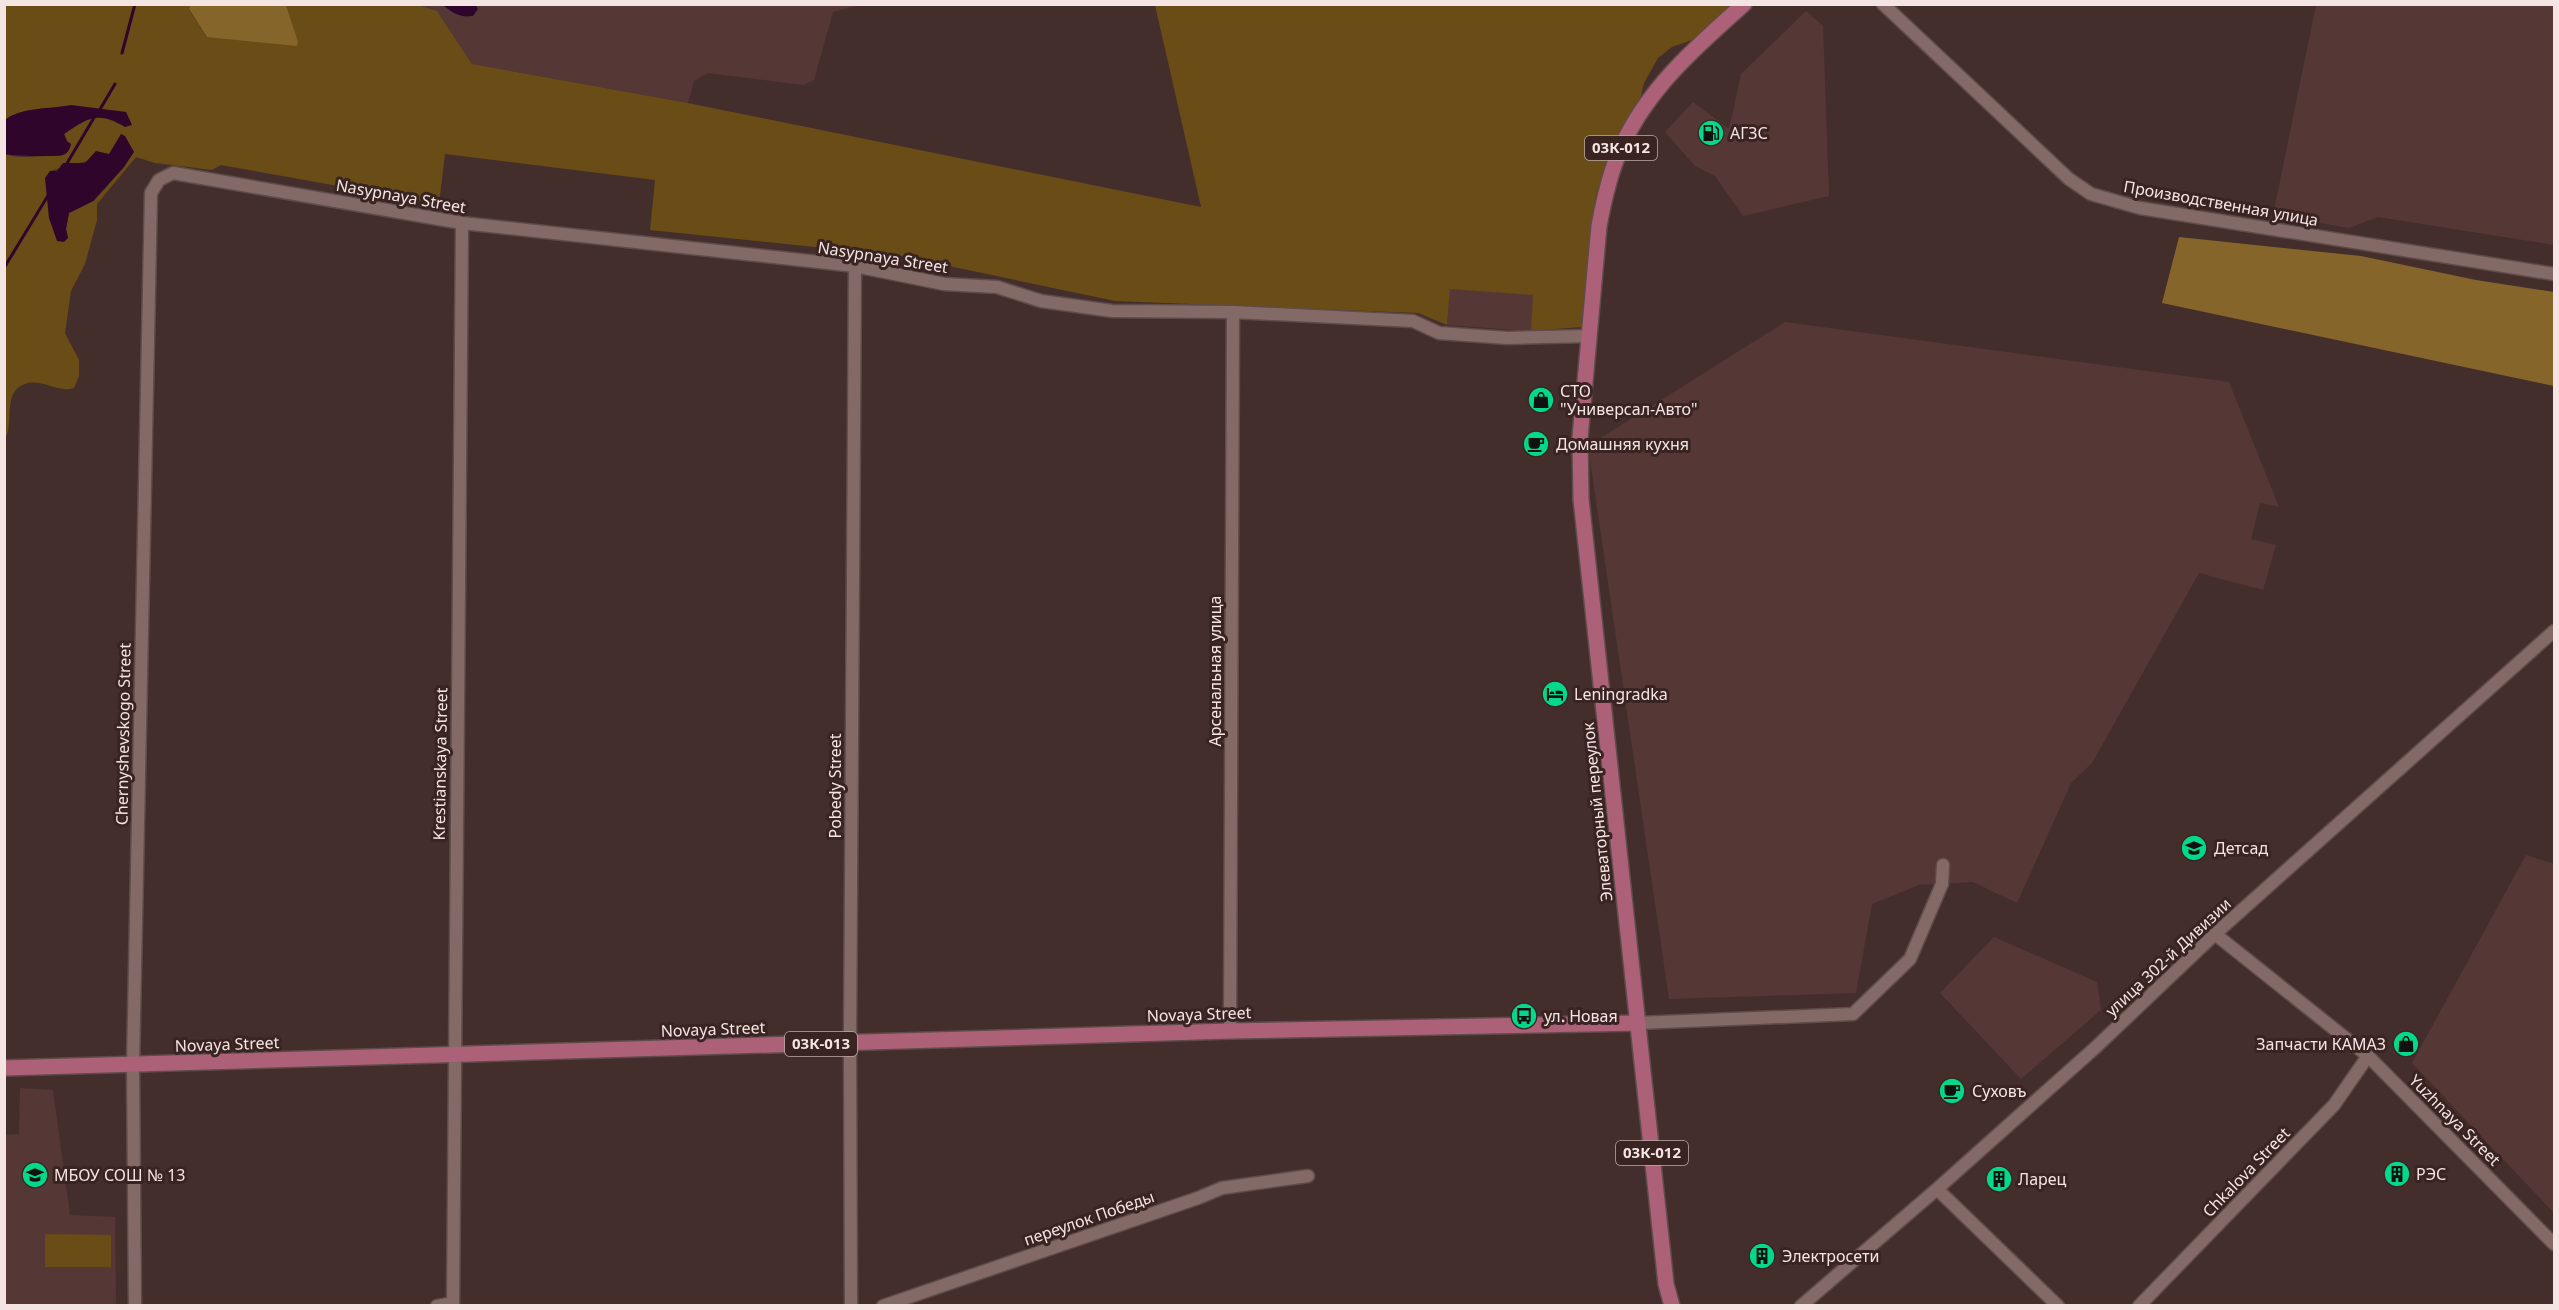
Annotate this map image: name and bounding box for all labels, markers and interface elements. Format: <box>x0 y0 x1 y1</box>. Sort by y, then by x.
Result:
fuel station icon: АГЗС <box>1696 118 1726 148</box>
place label: АГЗС <box>1730 122 1768 144</box>
road number: 03К-012 <box>1585 136 1657 160</box>
street label: Nasypnaya Street <box>334 174 468 218</box>
street label: Производственная улица <box>2122 175 2320 231</box>
street label: Nasypnaya Street <box>816 236 950 278</box>
place label: СТО "Универсал-Авто" <box>1560 380 1698 420</box>
shop icon: СТО "Универсал-Авто" <box>1526 385 1556 415</box>
cafe icon: Домашняя кухня <box>1521 429 1551 459</box>
place label: Домашняя кухня <box>1556 433 1689 455</box>
street label: Арсенальная улица <box>1204 596 1226 746</box>
street label: Chernyshevskogo Street <box>110 642 136 825</box>
hotel icon: Leningradka <box>1540 679 1570 709</box>
place label: Leningradka <box>1574 683 1668 705</box>
street label: Krestianskaya Street <box>428 687 452 841</box>
street label: Элеваторный переулок <box>1577 721 1617 903</box>
street label: Pobedy Street <box>824 733 846 839</box>
school or university icon: Детсад <box>2179 833 2209 863</box>
place label: Детсад <box>2214 837 2268 859</box>
street label: улица 302-й Дивизии <box>2100 893 2236 1021</box>
street label: Novaya Street <box>1146 1001 1252 1027</box>
bus stop icon: ул. Новая <box>1509 1001 1539 1031</box>
place label: ул. Новая <box>1544 1005 1618 1027</box>
street label: Novaya Street <box>660 1016 766 1042</box>
shop icon: Запчасти КАМАЗ <box>2391 1029 2421 1059</box>
street label: Novaya Street <box>174 1031 280 1057</box>
road number: 03К-013 <box>785 1032 857 1056</box>
place label: Запчасти КАМАЗ <box>2256 1033 2386 1055</box>
street label: Yuzhnaya Street <box>2405 1070 2506 1171</box>
cafe icon: Суховъ <box>1937 1076 1967 1106</box>
place label: Суховъ <box>1972 1080 2027 1102</box>
street label: Chkalova Street <box>2197 1122 2295 1222</box>
road number: 03К-012 <box>1616 1141 1688 1165</box>
building icon: РЭС <box>2382 1159 2412 1189</box>
school or university icon: МБОУ СОШ № 13 <box>20 1160 50 1190</box>
place label: РЭС <box>2416 1163 2446 1185</box>
place label: МБОУ СОШ № 13 <box>54 1164 186 1186</box>
building icon: Ларец <box>1984 1164 2014 1194</box>
place label: Ларец <box>2018 1168 2067 1190</box>
street label: переулок Победы <box>1021 1185 1157 1251</box>
building icon: Электросети <box>1747 1241 1777 1271</box>
place label: Электросети <box>1782 1245 1879 1267</box>

